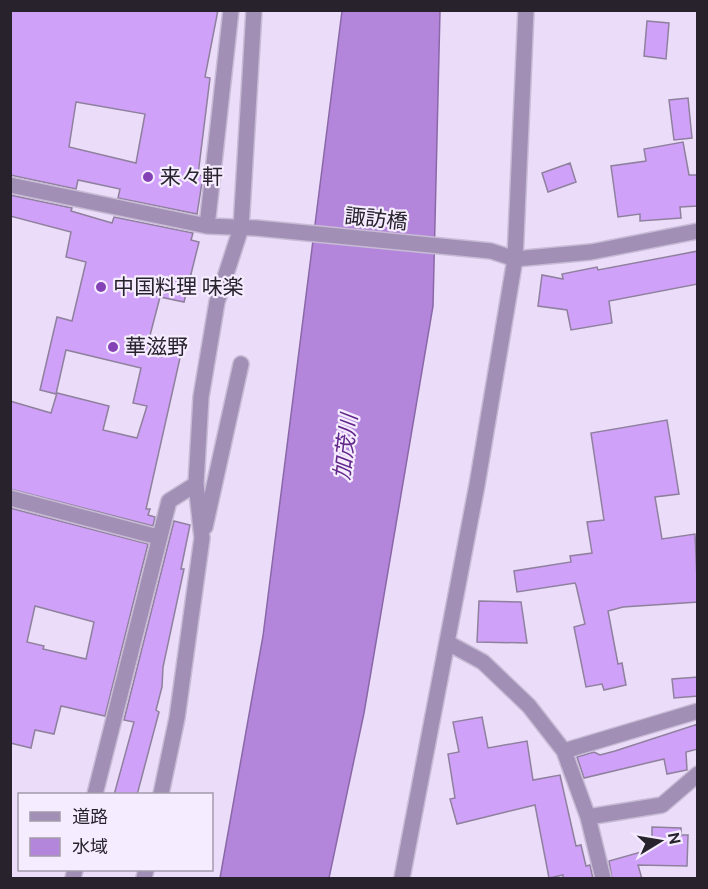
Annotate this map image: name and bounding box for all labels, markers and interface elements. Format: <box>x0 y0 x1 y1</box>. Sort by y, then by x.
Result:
place label: 来々軒 <box>160 164 223 188</box>
marker: 来々軒 <box>141 170 155 184</box>
street label: 諏訪橋 <box>344 203 409 233</box>
place label: 中国料理 味楽 <box>113 274 244 298</box>
marker: 中国料理 味楽 <box>94 280 108 294</box>
place label: 華滋野 <box>125 334 188 358</box>
marker: 華滋野 <box>106 340 120 354</box>
water label: 加茂川 <box>328 411 361 481</box>
legend <box>18 793 213 871</box>
text: 道路 <box>72 806 108 826</box>
north arrow <box>630 811 690 871</box>
text: N <box>665 831 685 846</box>
text: 水域 <box>72 836 108 856</box>

